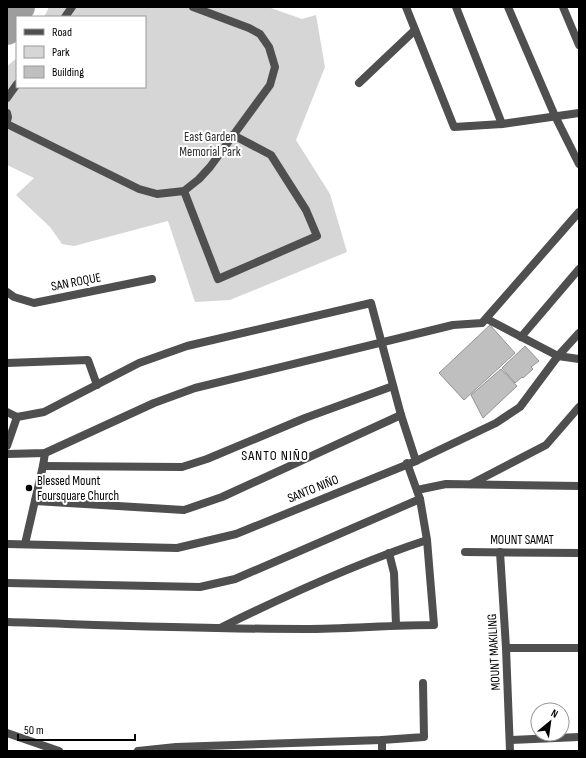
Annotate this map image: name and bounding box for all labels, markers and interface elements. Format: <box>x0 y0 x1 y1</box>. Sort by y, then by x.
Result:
legend <box>16 16 146 88</box>
text: Road <box>52 25 72 40</box>
text: Park <box>52 45 70 60</box>
text: Building <box>52 65 84 80</box>
park label: East Garden Memorial Park <box>179 129 241 160</box>
street label: SAN ROQUE <box>50 269 102 295</box>
district label: SANTO NIÑO <box>241 447 309 464</box>
street label: SANTO NIÑO <box>285 472 341 506</box>
place label: Blessed Mount Foursquare Church <box>37 473 119 504</box>
marker: Blessed Mount Foursquare Church <box>24 483 34 493</box>
street label: MOUNT SAMAT <box>490 532 554 548</box>
street label: MOUNT MAKILING <box>484 613 504 691</box>
north arrow <box>530 702 570 742</box>
text: N <box>549 707 560 721</box>
scale bar <box>18 716 135 742</box>
text: 50 m <box>24 723 44 738</box>

